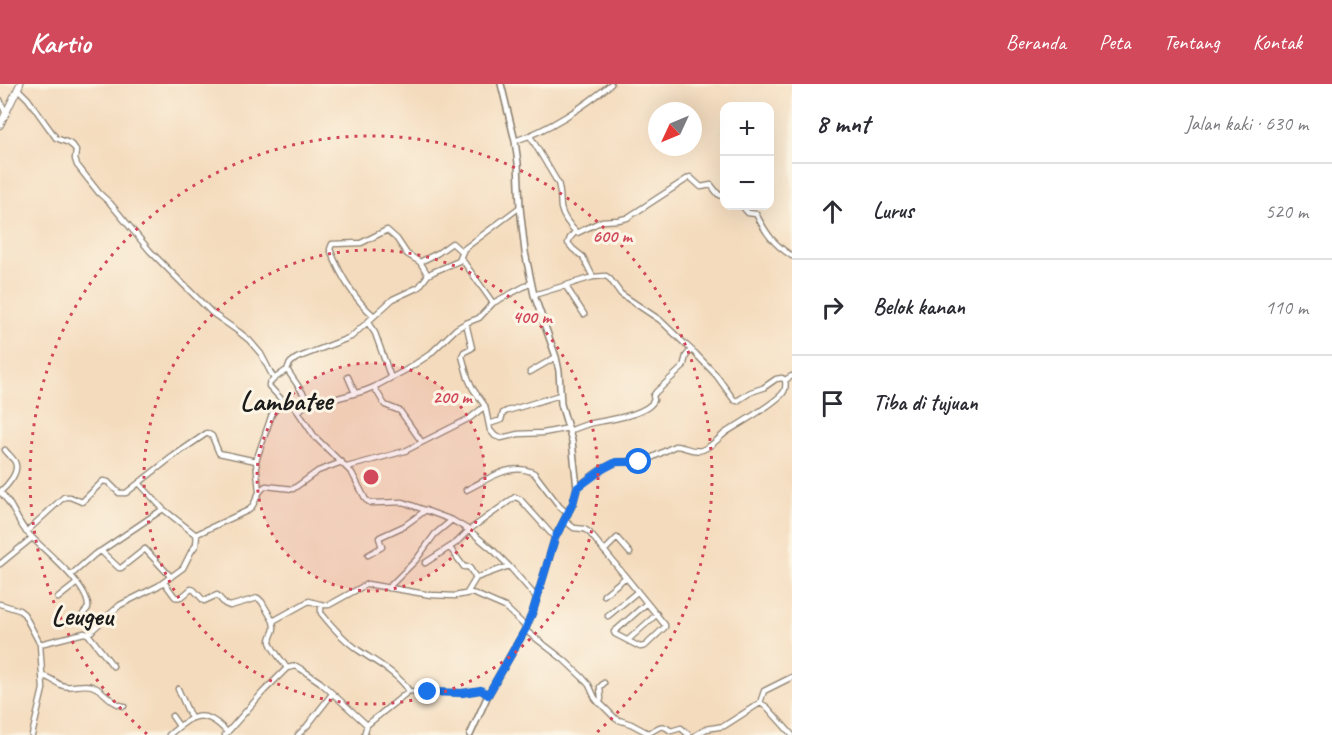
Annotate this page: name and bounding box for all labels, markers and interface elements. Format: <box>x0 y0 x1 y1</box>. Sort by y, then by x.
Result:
text: Kartio <box>30 25 91 60</box>
text: Beranda <box>1006 29 1066 55</box>
text: Peta <box>1099 29 1130 55</box>
text: Tentang <box>1163 29 1220 55</box>
text: Kontak <box>1253 29 1302 55</box>
north arrow <box>648 102 702 156</box>
map controls <box>720 102 774 210</box>
button: + <box>720 102 774 156</box>
text: 8 mnt <box>816 107 869 140</box>
text: Jalan kaki · 630 m <box>1185 111 1308 136</box>
button: − <box>720 156 774 210</box>
icon: ahead <box>816 195 849 228</box>
text: Lurus <box>873 197 913 225</box>
text: 520 m <box>1265 199 1308 224</box>
text: 600 m <box>592 225 633 247</box>
icon: right <box>816 291 849 324</box>
text: Belok kanan <box>873 293 965 321</box>
text: 110 m <box>1265 295 1308 320</box>
text: 400 m <box>513 306 553 328</box>
district label: Lambatee <box>240 383 335 418</box>
text: 200 m <box>433 386 473 408</box>
icon: arrive <box>816 387 849 420</box>
text: Tiba di tujuan <box>873 389 978 417</box>
route start <box>625 448 651 474</box>
centre of rings <box>361 467 381 487</box>
district label: Leugeu <box>51 598 115 633</box>
route end <box>414 678 440 704</box>

